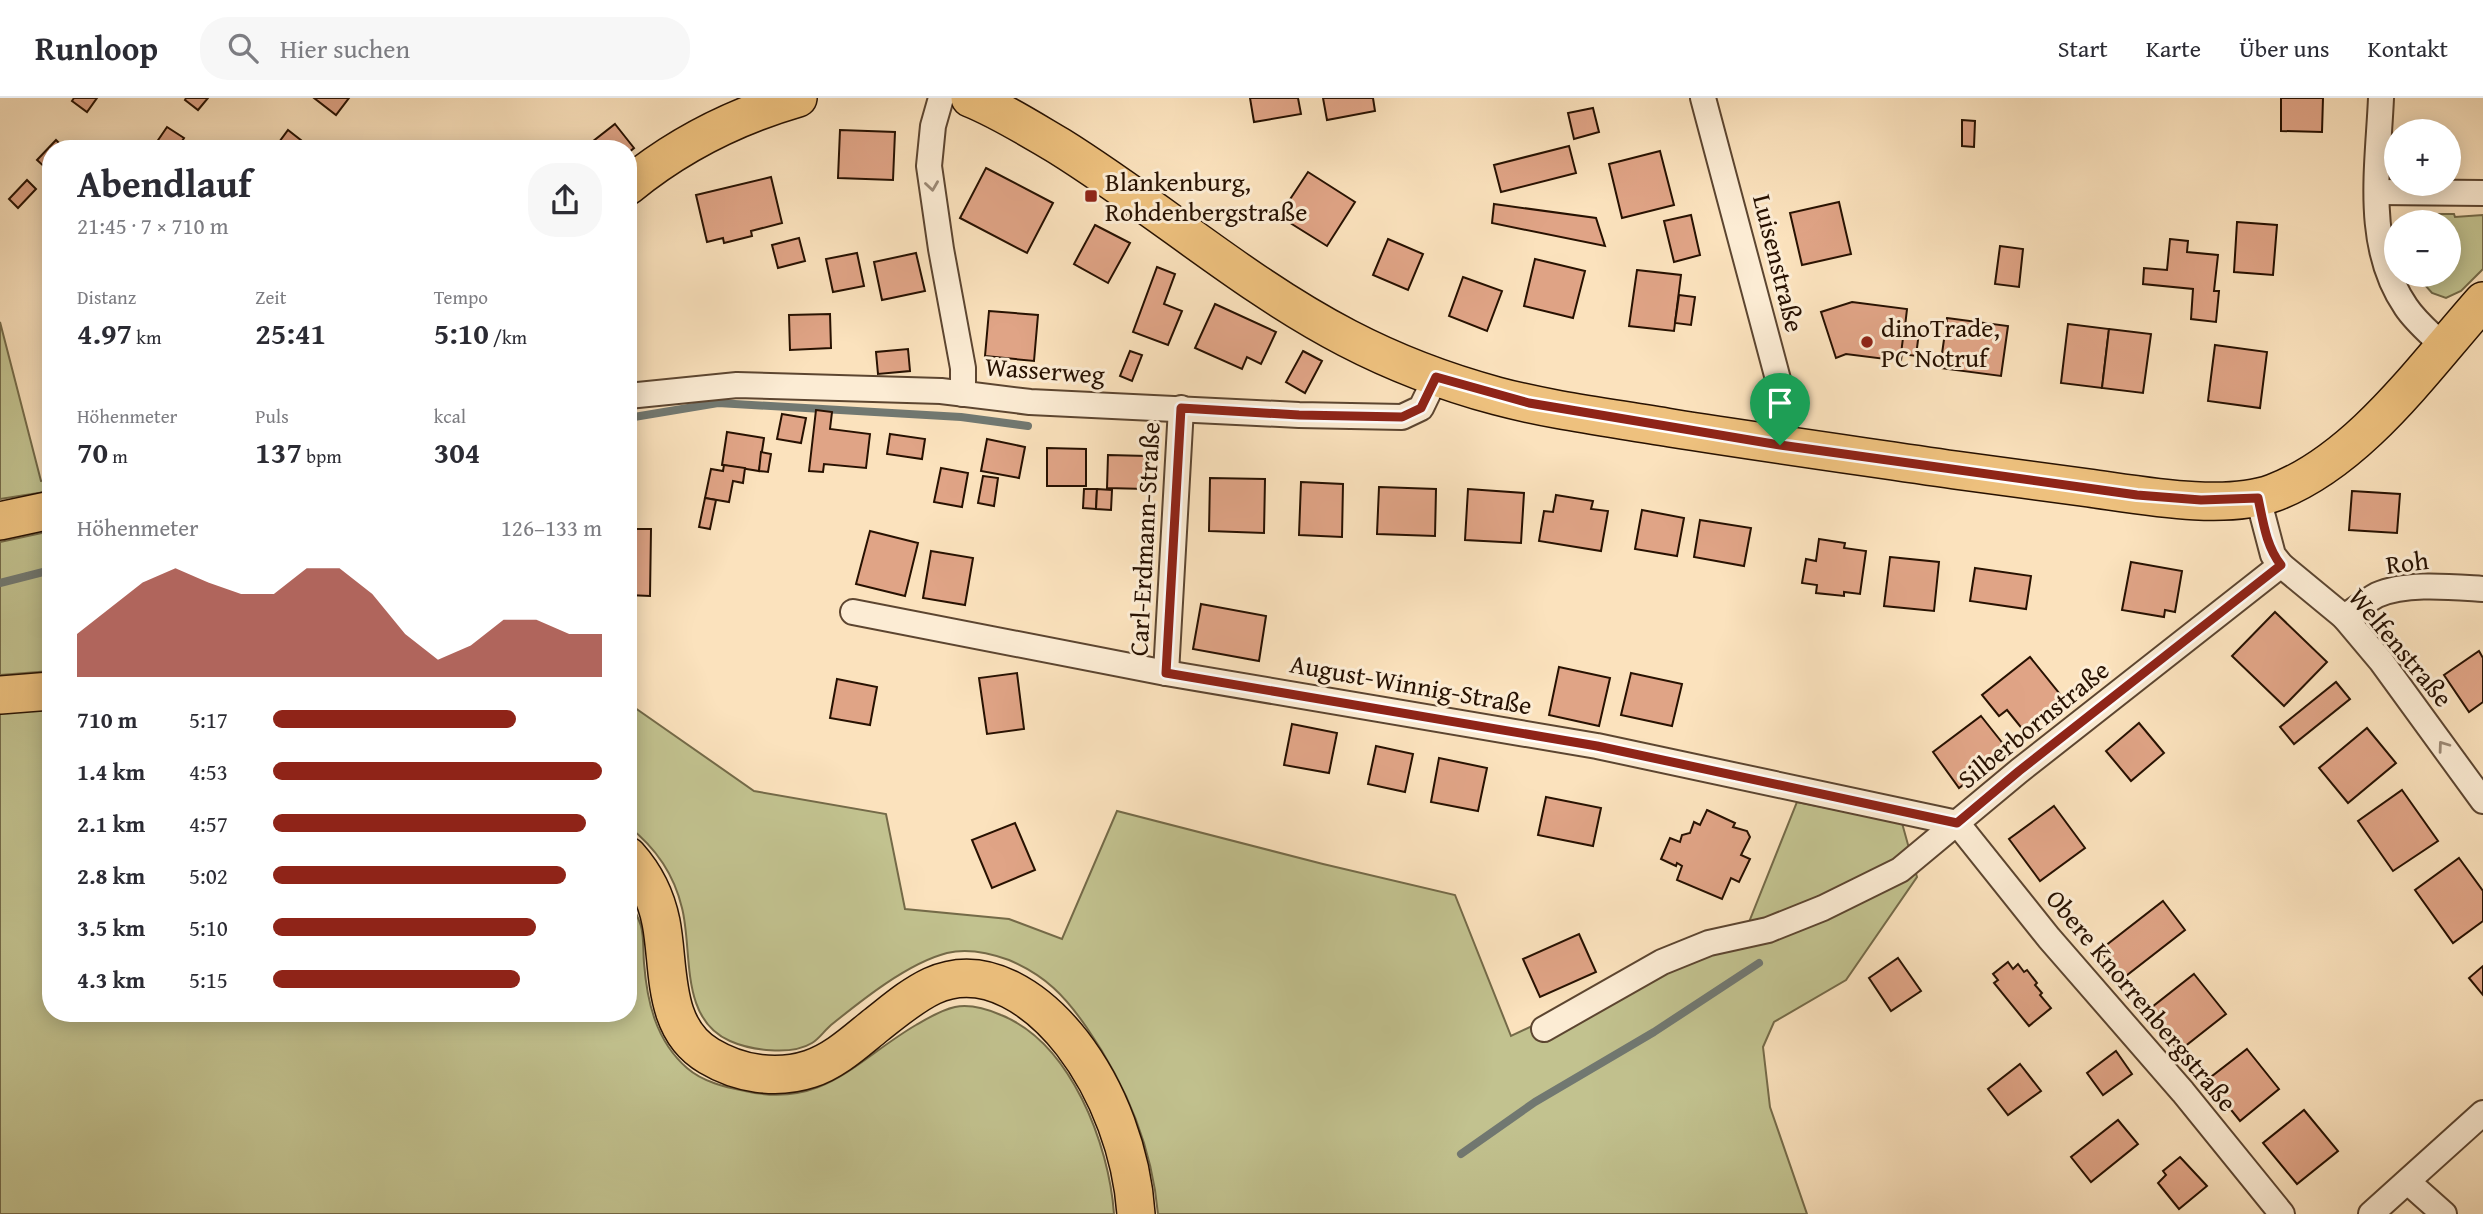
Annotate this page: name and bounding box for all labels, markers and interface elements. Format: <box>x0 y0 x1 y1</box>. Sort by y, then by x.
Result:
search box <box>200 17 690 80</box>
text: Runloop <box>35 24 158 72</box>
icon: search <box>224 29 262 67</box>
text: Hier suchen <box>280 29 410 68</box>
text: Start <box>2058 31 2108 66</box>
text: Karte <box>2146 31 2201 66</box>
text: Über uns <box>2239 31 2330 66</box>
text: Kontakt <box>2368 31 2448 66</box>
map controls <box>2384 119 2461 287</box>
button: + <box>2384 119 2461 196</box>
text: Abendlauf <box>77 155 251 211</box>
place label: Blankenburg, Rohdenbergstraße <box>1105 162 1308 231</box>
button: share <box>528 163 602 237</box>
one-way arrow <box>924 180 939 192</box>
marker: Blankenburg, Rohdenbergstraße <box>1083 188 1099 204</box>
street label: Luisenstraße <box>1743 190 1815 336</box>
text: 21:45 · 7 × 710 m <box>77 209 229 242</box>
button: − <box>2384 210 2461 287</box>
text: Distanz <box>77 283 136 311</box>
text: Zeit <box>255 283 286 311</box>
text: Tempo <box>434 283 488 311</box>
place label: dinoTrade, PC Notruf <box>1881 308 2000 377</box>
text: 4.97 <box>77 311 132 355</box>
text: 25:41 <box>255 311 326 355</box>
text: 5:10 <box>434 311 489 355</box>
text: km <box>132 323 161 351</box>
text: /km <box>489 323 527 351</box>
marker: dinoTrade, PC Notruf <box>1859 334 1875 350</box>
street label: Wasserweg <box>984 346 1106 394</box>
pin <box>1750 373 1810 445</box>
icon: arrive <box>1761 384 1799 422</box>
text: Höhenmeter <box>77 402 177 430</box>
text: Puls <box>255 402 289 430</box>
text: kcal <box>434 402 466 430</box>
street label: Carl-Erdmann-Straße <box>1118 421 1170 657</box>
text: 70 <box>77 430 108 474</box>
text: 137 <box>255 430 302 474</box>
text: 304 <box>434 430 480 474</box>
text: m <box>108 442 128 470</box>
text: bpm <box>302 442 342 470</box>
text: Höhenmeter <box>77 511 199 544</box>
text: 126–133 m <box>501 511 602 544</box>
street label: Roh <box>2383 540 2431 584</box>
street label: Welfenstraße <box>2339 579 2463 715</box>
street label: August-Winnig-Straße <box>1287 644 1535 724</box>
street label: Silberbornstraße <box>1949 651 2117 797</box>
text: 710 m <box>77 703 138 736</box>
text: 5:17 <box>189 703 228 736</box>
one-way arrow <box>2439 741 2451 754</box>
text: 1.4 km <box>77 755 145 788</box>
text: 4:53 <box>189 755 228 788</box>
text: 2.1 km <box>77 807 145 840</box>
text: 4:57 <box>189 807 228 840</box>
text: 2.8 km <box>77 859 145 892</box>
text: 5:02 <box>189 859 228 892</box>
street label: Obere Knorrenbergstraße <box>2037 880 2247 1120</box>
text: 3.5 km <box>77 911 145 944</box>
text: 5:10 <box>189 911 228 944</box>
text: 4.3 km <box>77 963 145 996</box>
text: 5:15 <box>189 963 228 996</box>

